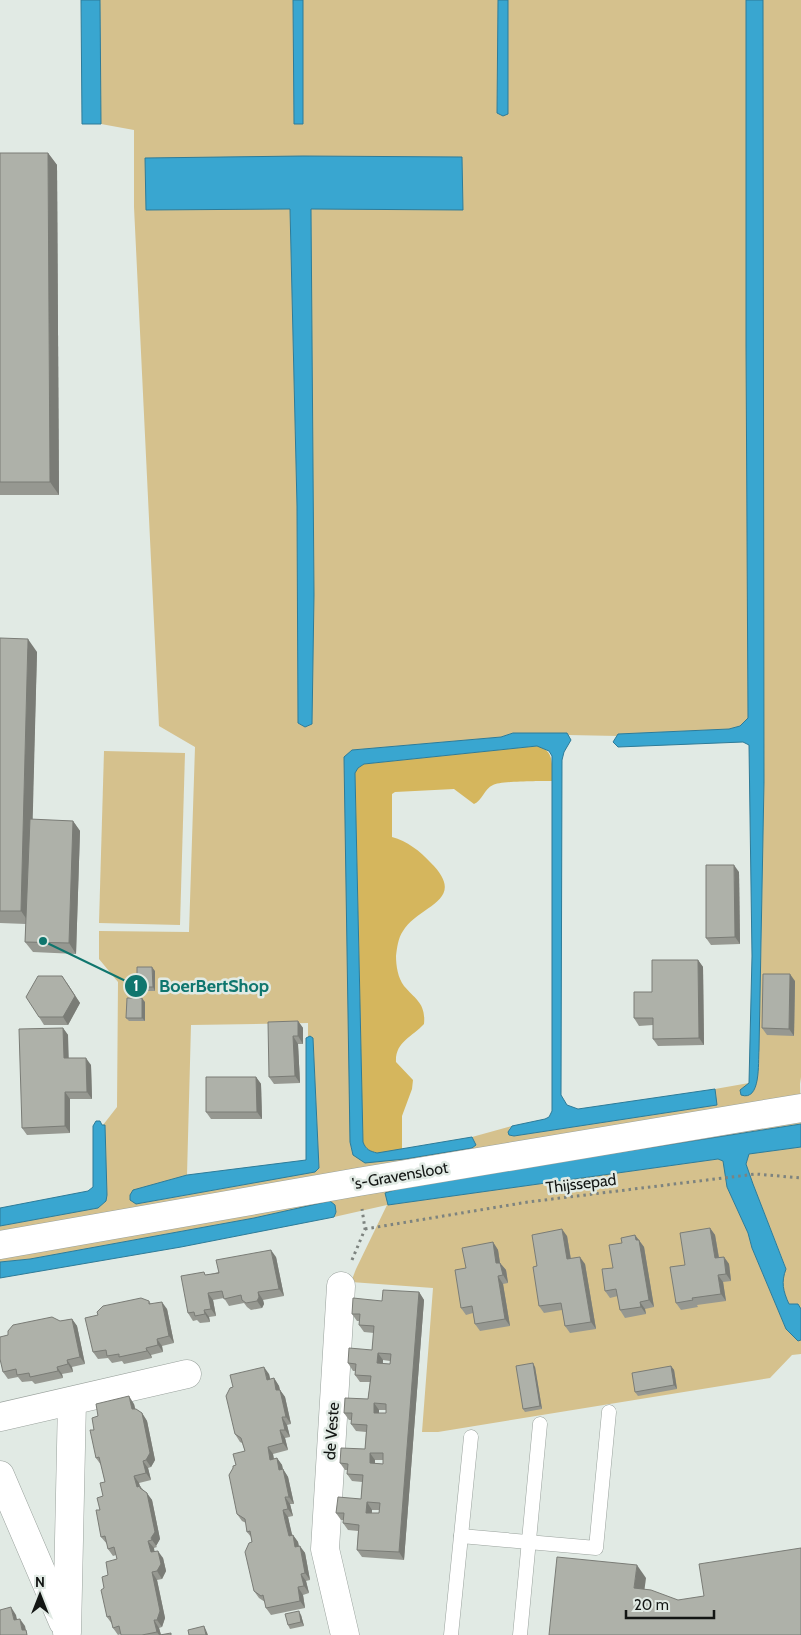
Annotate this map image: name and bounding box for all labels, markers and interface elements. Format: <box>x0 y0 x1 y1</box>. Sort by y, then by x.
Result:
callout: BoerBertShop <box>124 970 279 1003</box>
text: BoerBertShop <box>159 975 269 997</box>
text: 1 <box>133 977 139 995</box>
street label: 's-Gravensloot <box>351 1158 450 1193</box>
street label: Thijssepad <box>545 1170 617 1197</box>
street label: de Veste <box>320 1402 343 1461</box>
north arrow <box>15 1570 65 1620</box>
text: N <box>35 1573 45 1591</box>
scale bar <box>626 1588 714 1620</box>
text: 20 m <box>634 1596 669 1614</box>

